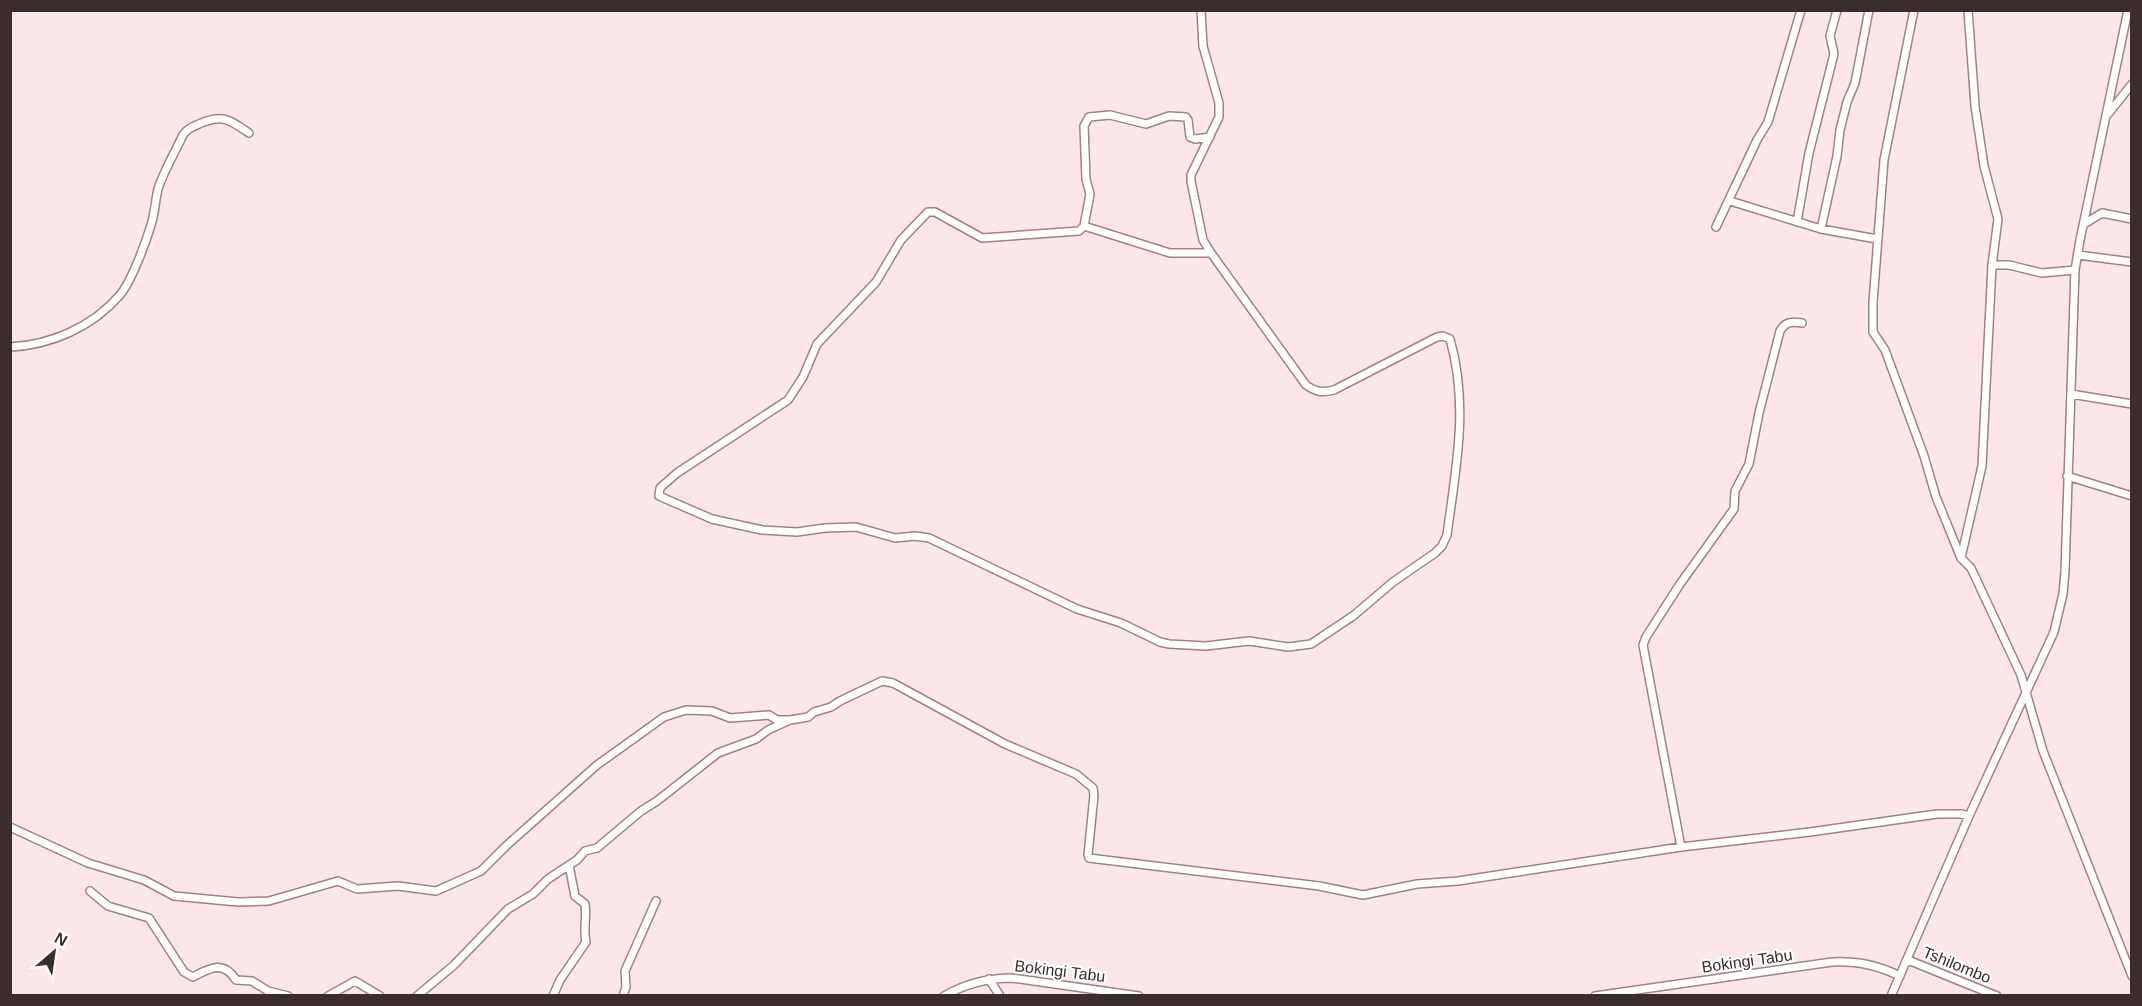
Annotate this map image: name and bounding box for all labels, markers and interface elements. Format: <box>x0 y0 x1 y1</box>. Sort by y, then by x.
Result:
north arrow <box>24 922 84 982</box>
text: N <box>52 929 70 950</box>
street label: Tshilombo <box>1920 944 1994 986</box>
street label: Bokingi Tabu <box>1701 946 1793 976</box>
street label: Bokingi Tabu <box>1014 957 1106 985</box>

